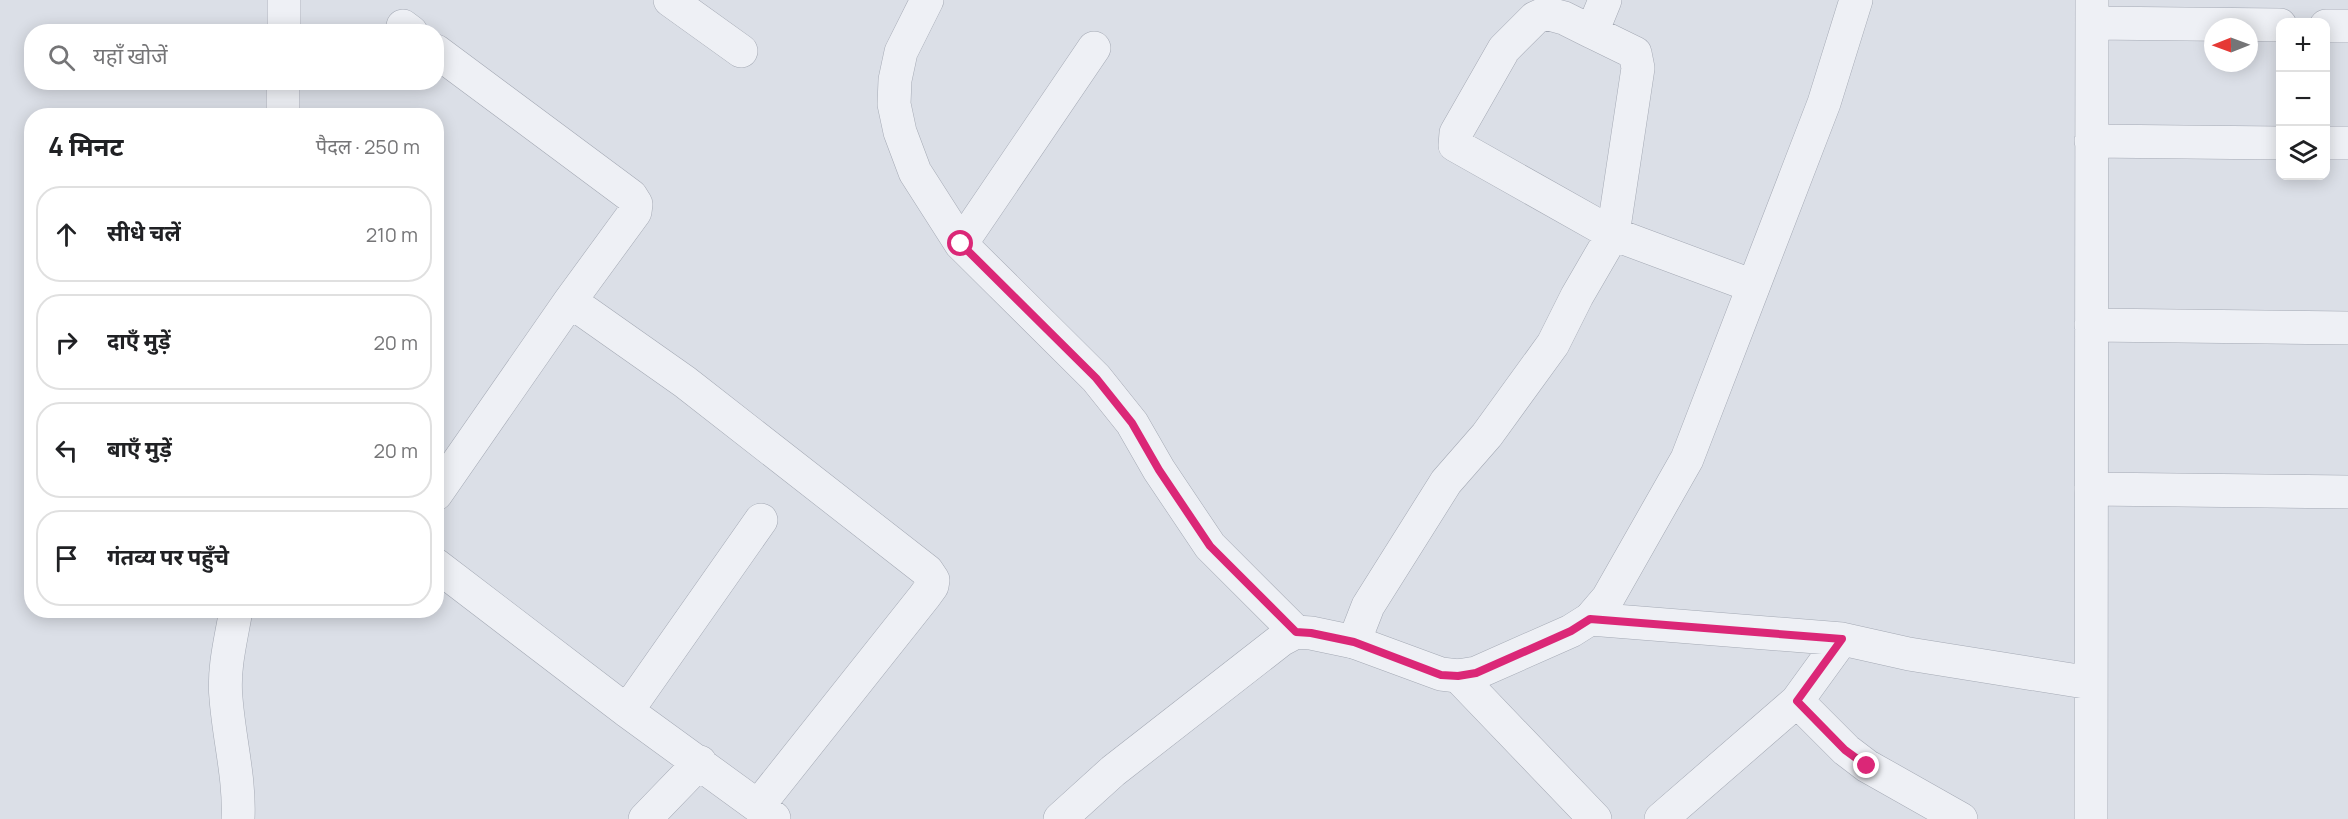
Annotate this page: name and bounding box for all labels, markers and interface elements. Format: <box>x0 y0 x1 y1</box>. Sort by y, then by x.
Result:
north arrow <box>2204 18 2258 72</box>
map controls <box>2276 18 2330 180</box>
button: + <box>2276 18 2330 72</box>
search box <box>24 24 444 90</box>
icon: search <box>45 41 78 74</box>
text: यहाँ खोजें <box>93 41 168 71</box>
button: − <box>2276 72 2330 126</box>
button: layers <box>2276 126 2330 180</box>
text: 4 मिनट <box>48 128 124 164</box>
text: पैदल · 250 m <box>316 133 420 160</box>
icon: ahead <box>50 218 83 251</box>
text: सीधे चलें <box>107 218 181 248</box>
text: 210 m <box>366 221 418 248</box>
route start <box>947 230 973 256</box>
icon: right <box>50 326 83 359</box>
text: दाएँ मुड़ें <box>107 326 170 356</box>
text: 20 m <box>373 329 418 356</box>
icon: left <box>50 434 83 467</box>
text: बाएँ मुड़ें <box>107 434 172 464</box>
text: 20 m <box>373 437 418 464</box>
icon: arrive <box>50 542 83 575</box>
text: गंतव्य पर पहुँचे <box>107 542 229 572</box>
route end <box>1853 752 1879 778</box>

